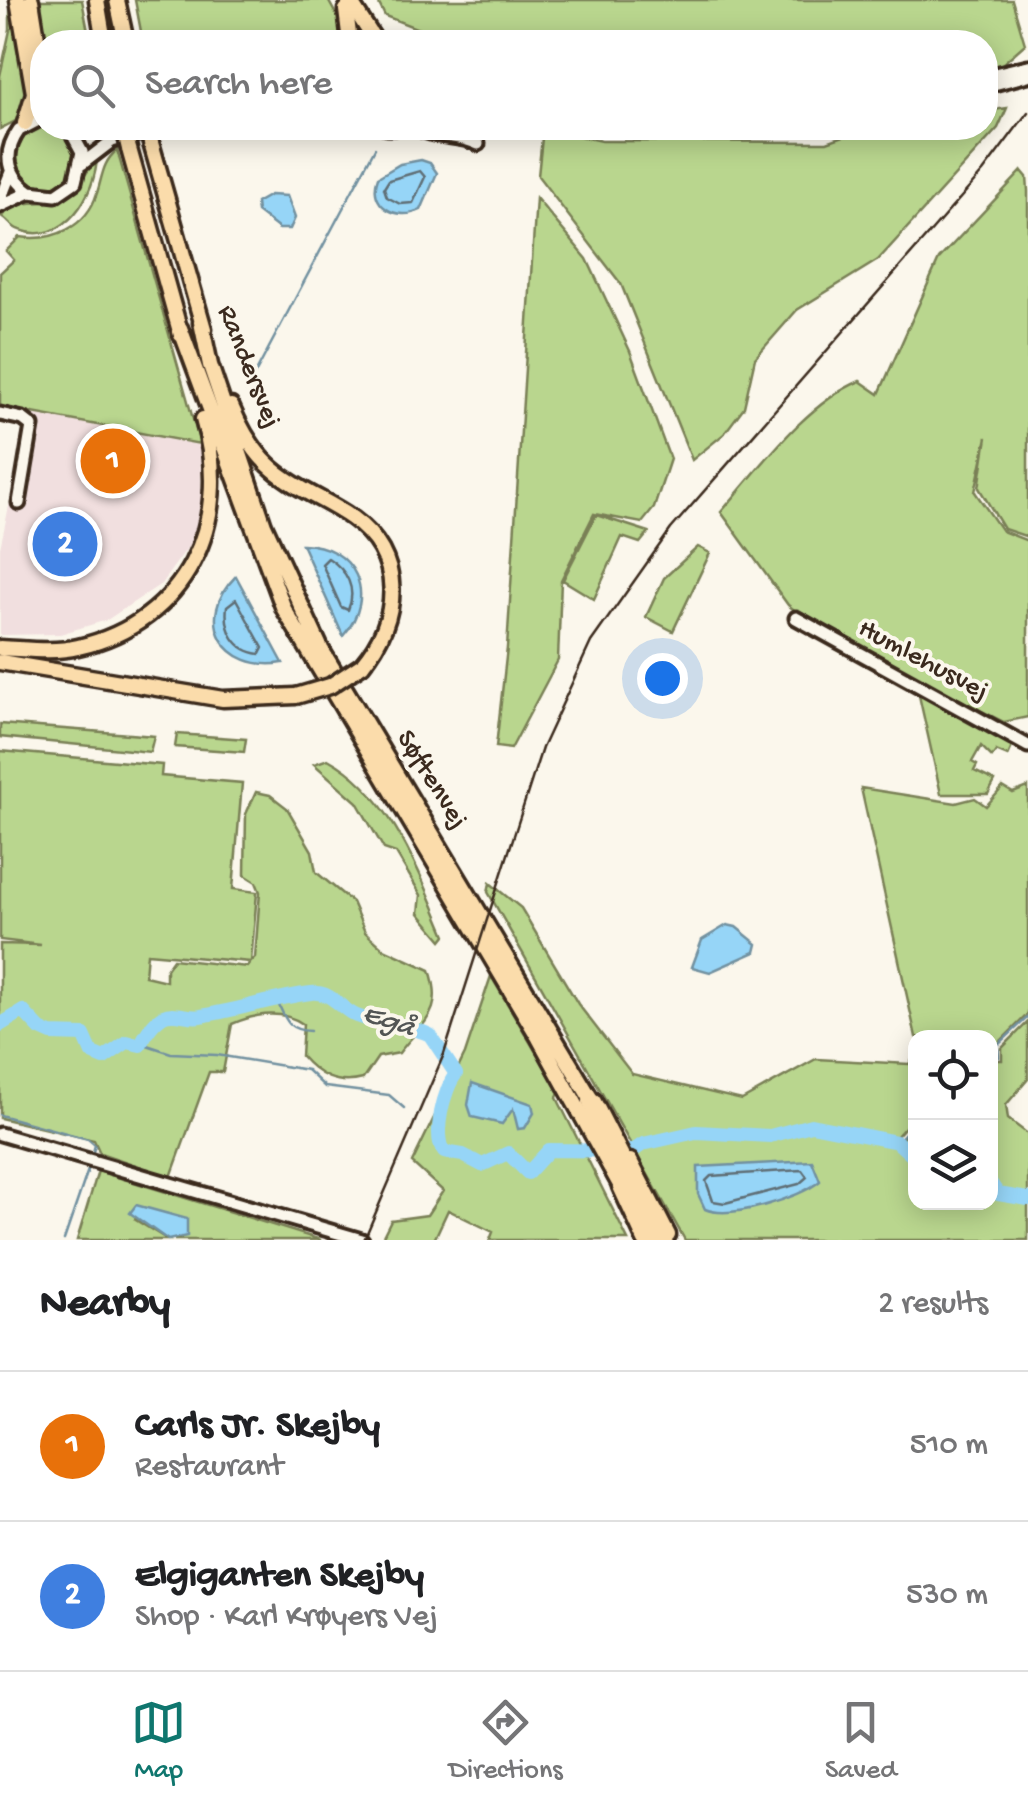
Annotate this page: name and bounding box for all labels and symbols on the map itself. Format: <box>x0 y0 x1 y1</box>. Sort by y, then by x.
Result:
street label: Randersvej <box>208 301 288 433</box>
pin: 1 <box>80 424 146 498</box>
pin: 2 <box>32 506 98 582</box>
street label: Humlehusvej <box>852 613 994 709</box>
your location <box>637 653 688 704</box>
street label: Søftenvej <box>388 725 474 835</box>
water label: Egå <box>358 997 421 1047</box>

